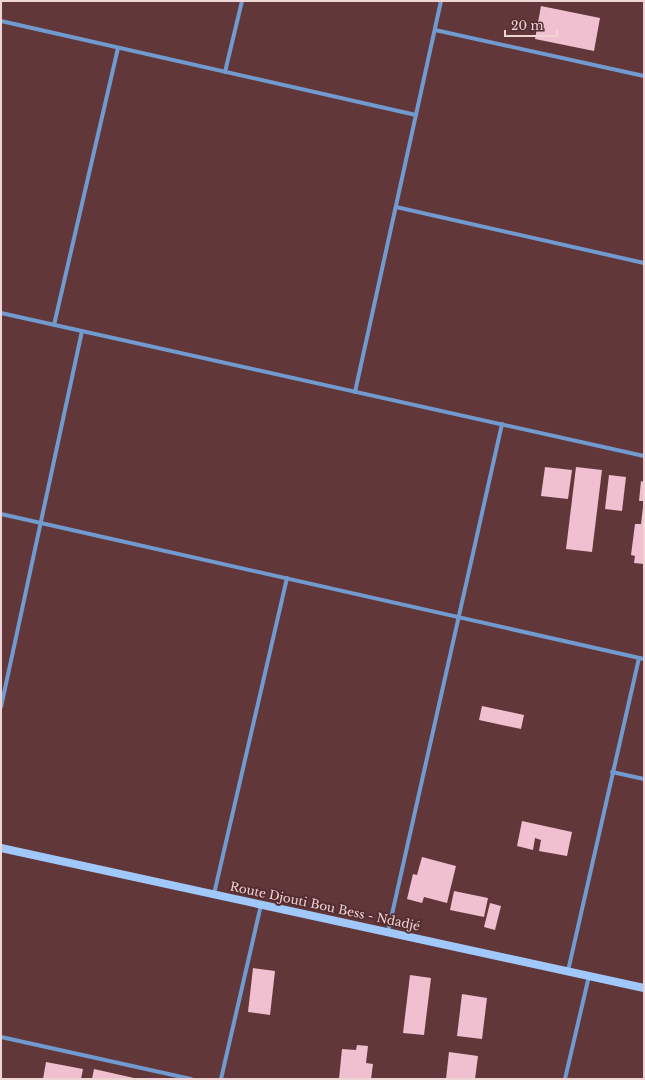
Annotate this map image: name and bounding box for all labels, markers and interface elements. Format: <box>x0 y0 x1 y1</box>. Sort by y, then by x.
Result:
scale bar <box>505 12 557 38</box>
text: 20 m <box>511 18 543 33</box>
street label: Route Djouti Bou Bess - Ndadjé <box>229 878 422 934</box>

